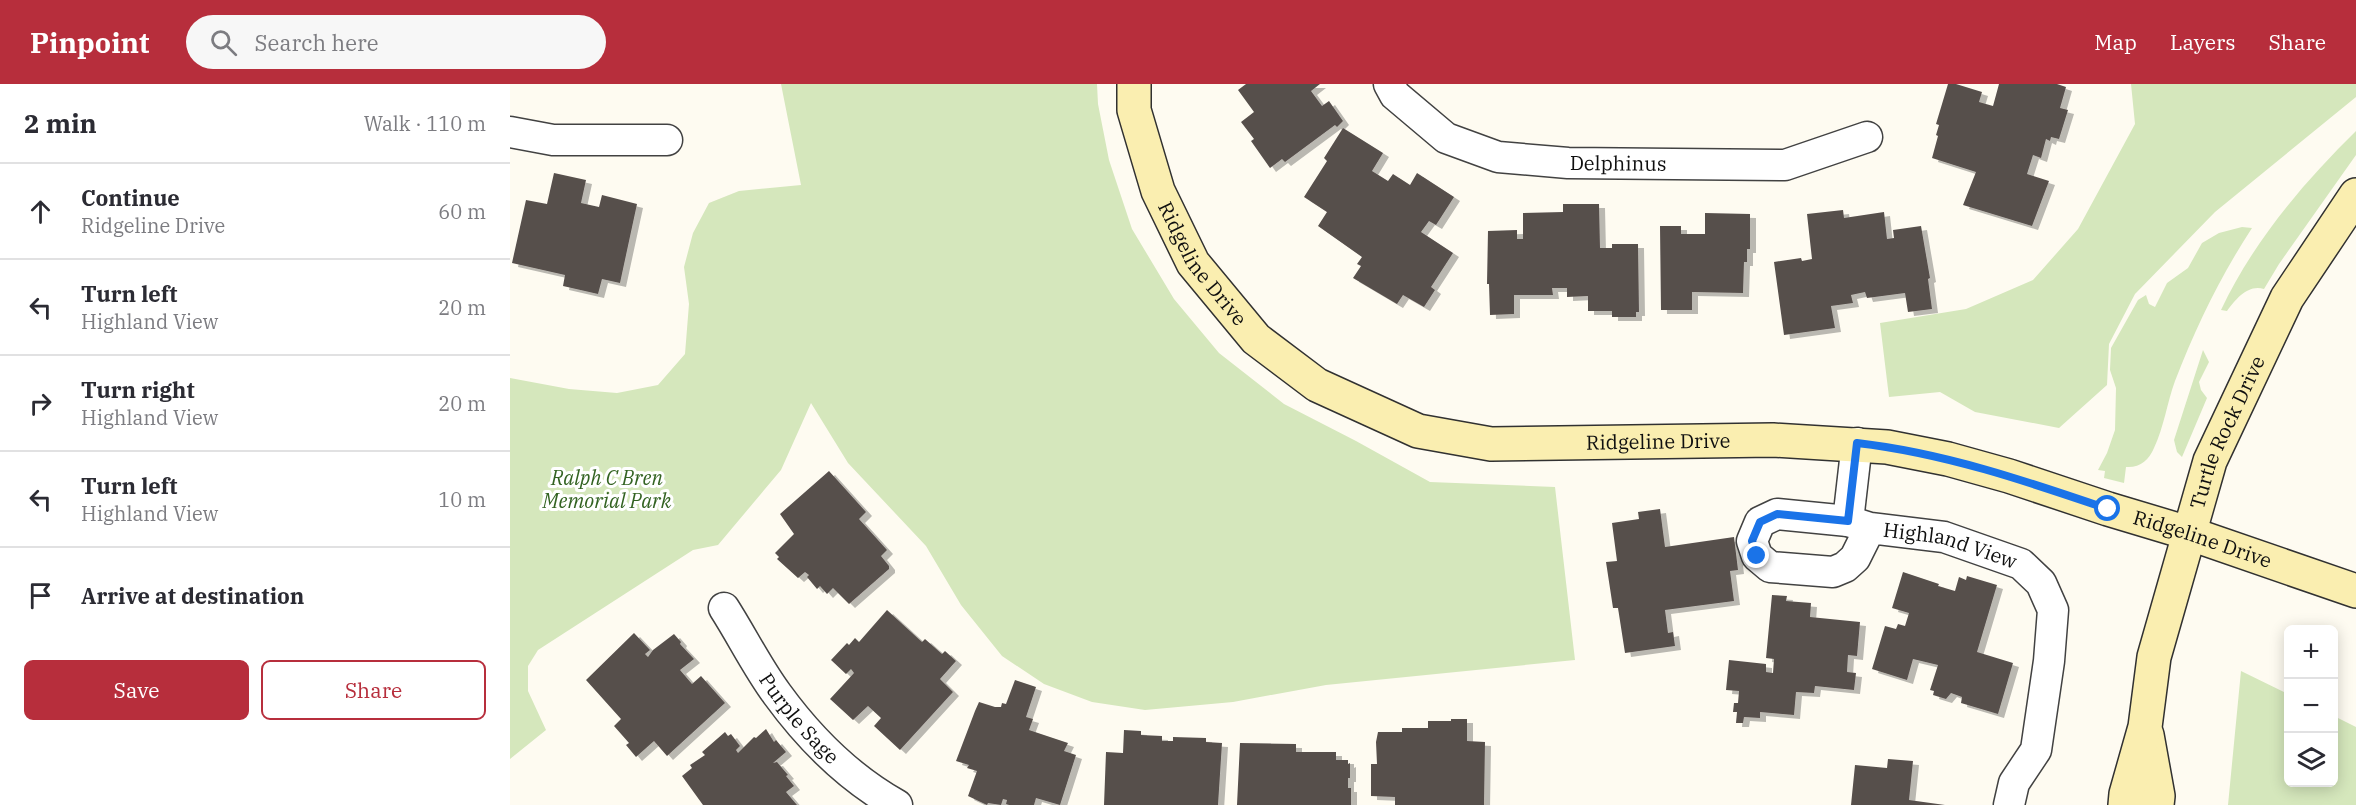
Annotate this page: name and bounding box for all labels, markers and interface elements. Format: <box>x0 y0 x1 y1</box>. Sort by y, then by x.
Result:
search box <box>186 15 606 69</box>
text: Pinpoint <box>30 24 150 61</box>
icon: search <box>207 26 240 59</box>
text: Search here <box>255 28 378 57</box>
text: Map <box>2094 28 2137 56</box>
text: Layers <box>2170 28 2236 56</box>
text: Share <box>2269 28 2326 56</box>
text: 2 min <box>24 106 97 140</box>
text: Walk · 110 m <box>364 110 486 137</box>
street label: Delphinus <box>1570 149 1667 177</box>
text: Continue <box>81 183 180 212</box>
icon: ahead <box>24 195 57 228</box>
street label: Ridgeline Drive <box>1152 197 1253 331</box>
text: 60 m <box>438 198 486 225</box>
text: Ridgeline Drive <box>81 212 225 239</box>
text: Turn left <box>81 279 177 308</box>
icon: left <box>24 291 57 324</box>
text: 20 m <box>438 294 486 321</box>
text: Highland View <box>81 308 218 335</box>
street label: Turtle Rock Drive <box>2183 351 2271 512</box>
text: Turn right <box>81 375 195 404</box>
icon: right <box>24 387 57 420</box>
text: 20 m <box>438 390 486 417</box>
text: Highland View <box>81 404 218 431</box>
street label: Ridgeline Drive <box>1586 427 1731 456</box>
park label: Ralph C Bren Memorial Park <box>542 464 672 514</box>
text: Turn left <box>81 471 177 500</box>
icon: left <box>24 483 57 516</box>
text: 10 m <box>438 486 486 513</box>
route start <box>2094 495 2120 521</box>
text: Highland View <box>81 500 218 527</box>
street label: Ridgeline Drive <box>2130 503 2276 574</box>
street label: Highland View <box>1882 516 2021 575</box>
route end <box>1743 542 1769 568</box>
icon: arrive <box>24 579 57 612</box>
text: Arrive at destination <box>81 581 304 610</box>
map controls <box>2284 625 2338 787</box>
button: + <box>2284 625 2338 679</box>
button: Save <box>24 660 249 720</box>
button: Share <box>261 660 486 720</box>
street label: Purple Sage <box>753 668 845 770</box>
button: − <box>2284 679 2338 733</box>
button: layers <box>2284 733 2338 787</box>

